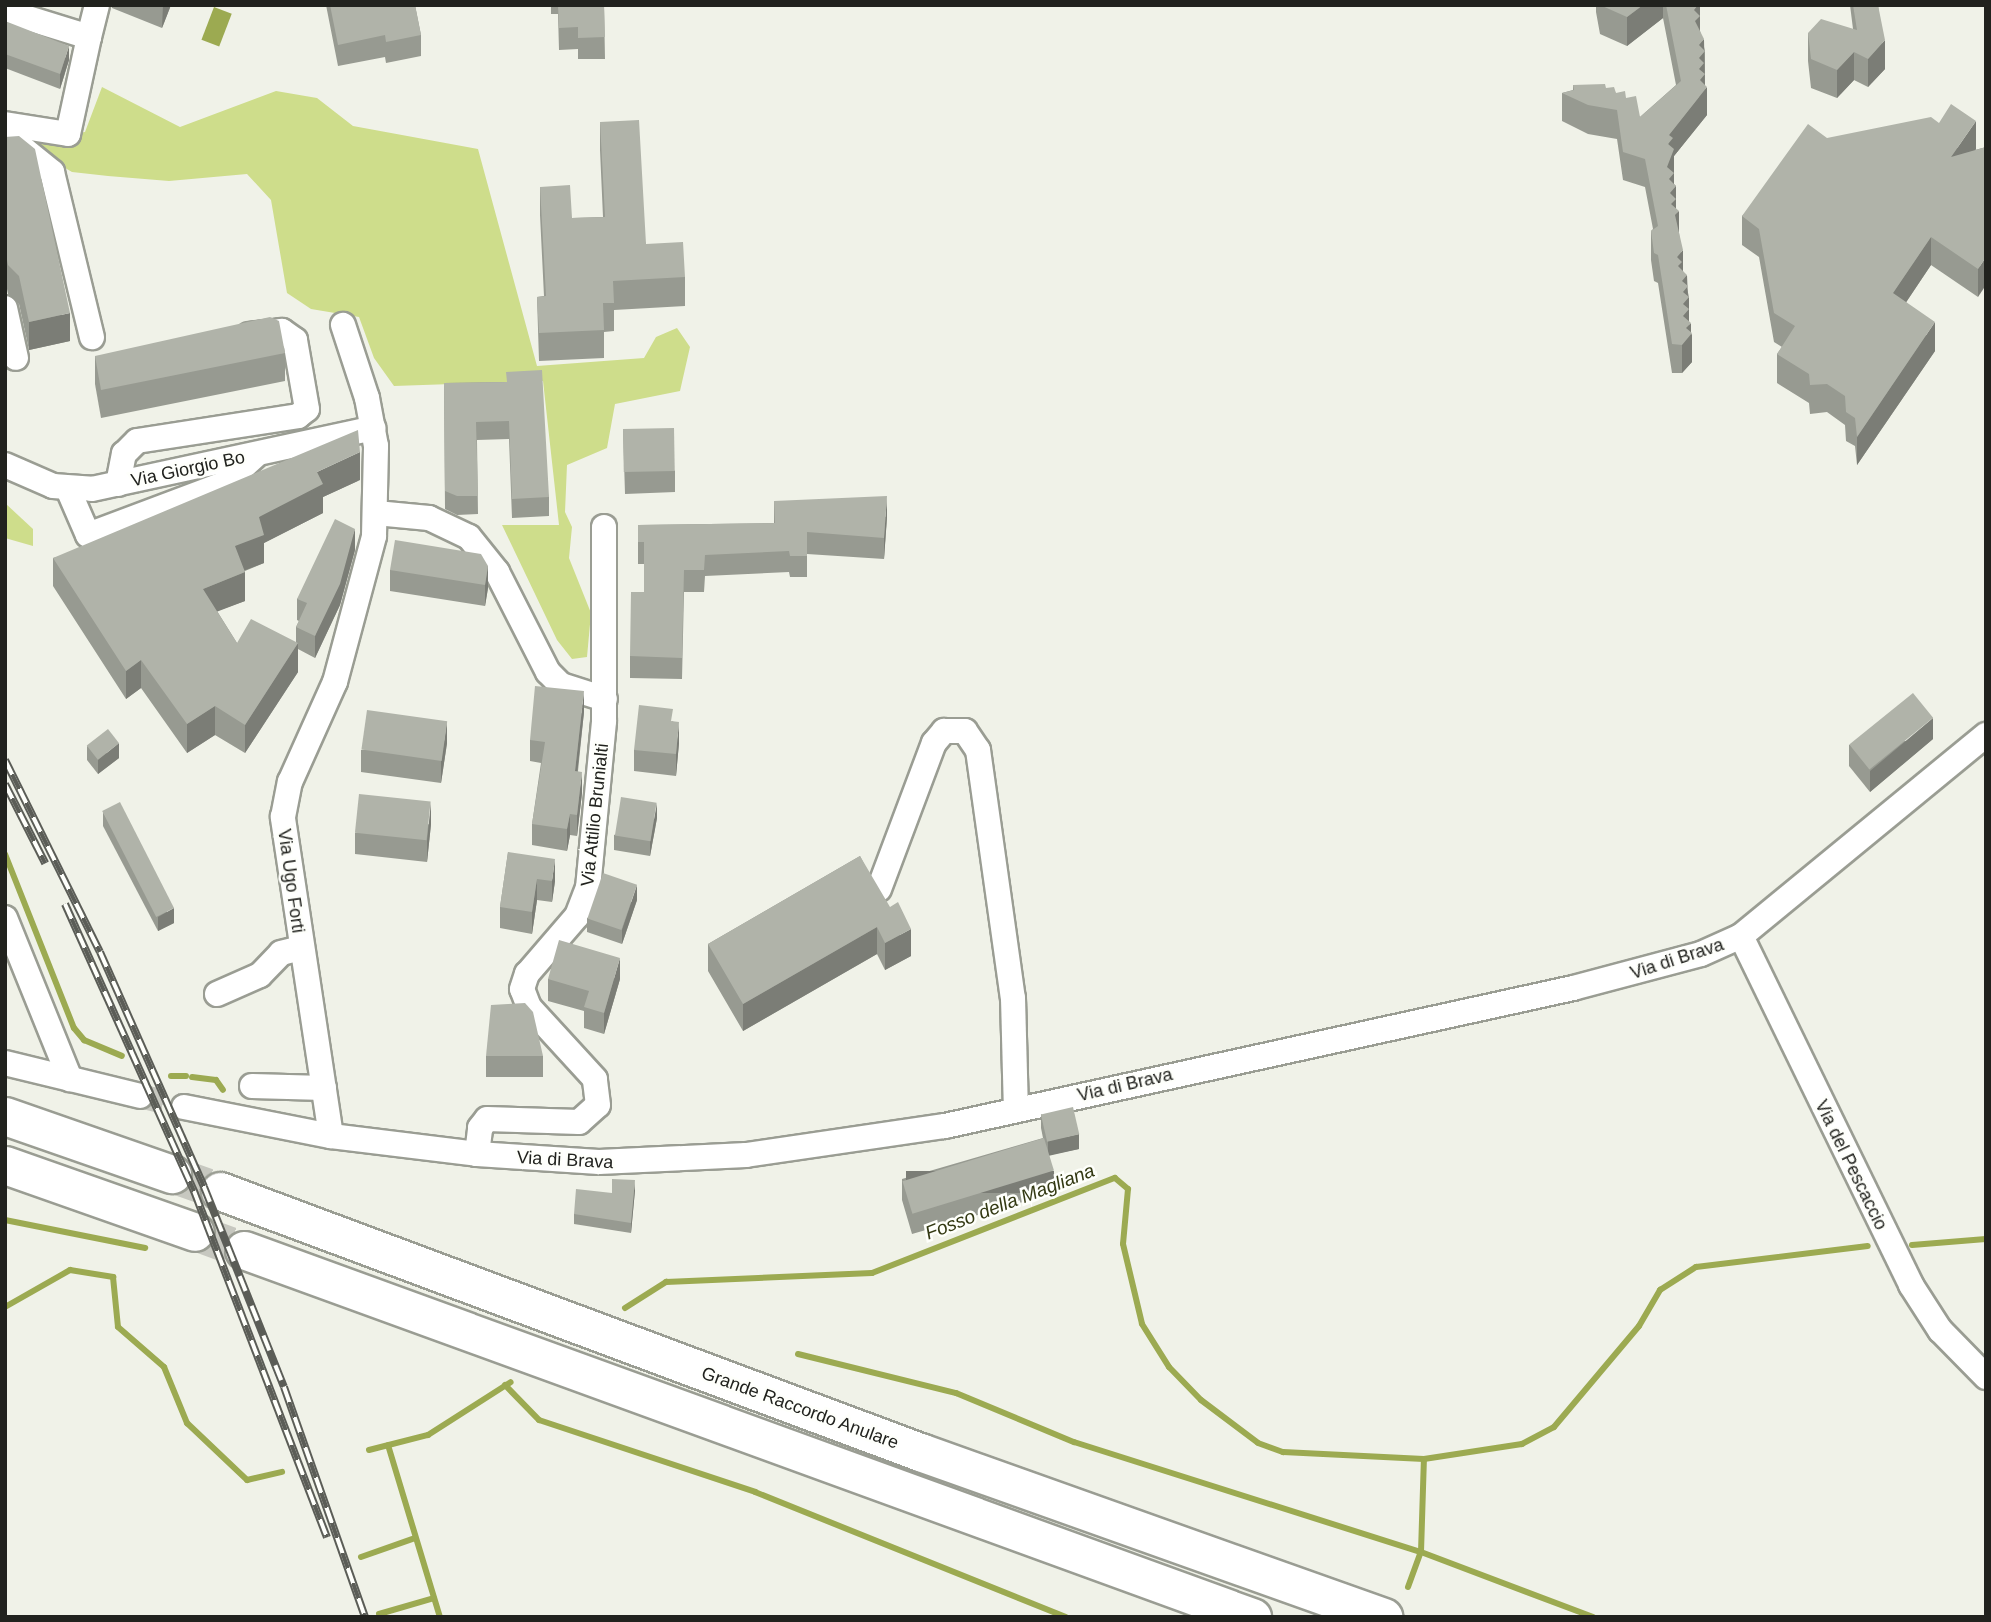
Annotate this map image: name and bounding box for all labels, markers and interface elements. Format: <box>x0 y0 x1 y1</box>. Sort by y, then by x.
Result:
street label: Via Giorgio Bo <box>129 446 247 492</box>
street label: Via Attilio Brunialti <box>577 742 613 888</box>
street label: Via Ugo Forti <box>273 828 309 934</box>
street label: Via di Brava <box>1628 934 1726 984</box>
street label: Via di Brava <box>1075 1064 1175 1106</box>
street label: Via del Pescaccio <box>1810 1097 1892 1233</box>
street label: Via di Brava <box>516 1147 614 1173</box>
water label: Fosso della Magliana <box>922 1159 1098 1245</box>
street label: Grande Raccordo Anulare <box>698 1362 902 1454</box>

